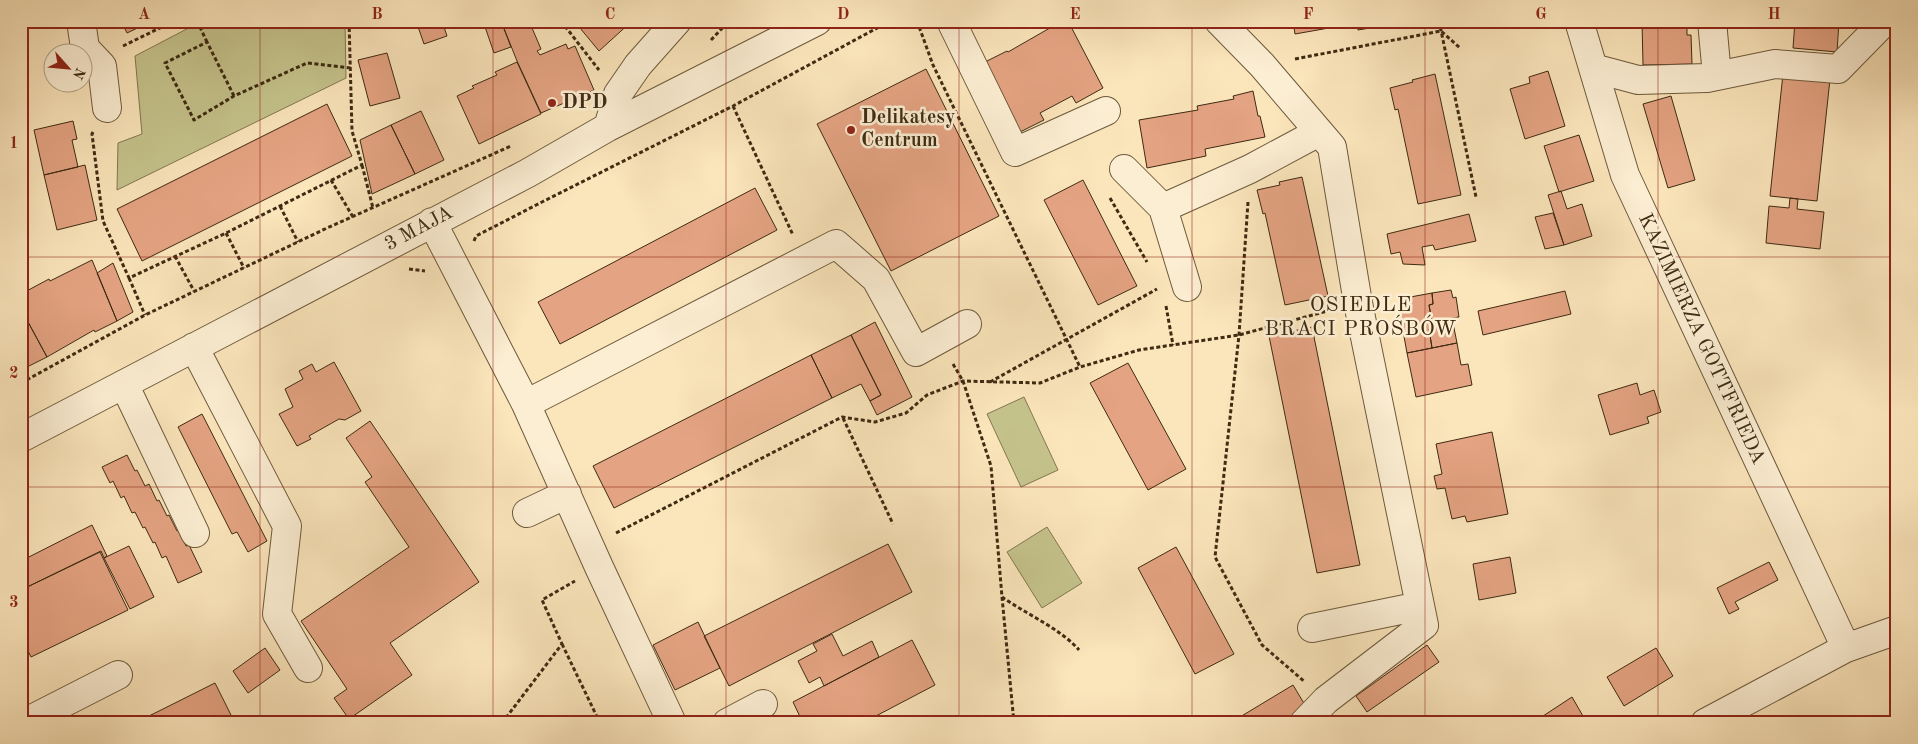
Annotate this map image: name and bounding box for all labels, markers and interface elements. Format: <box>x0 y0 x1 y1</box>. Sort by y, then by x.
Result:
text: A <box>138 7 150 23</box>
text: B <box>371 7 383 23</box>
text: C <box>605 7 615 23</box>
text: D <box>837 7 849 23</box>
text: E <box>1069 7 1081 23</box>
text: F <box>1303 7 1314 23</box>
text: G <box>1535 7 1547 23</box>
text: H <box>1767 7 1781 23</box>
north arrow <box>42 42 92 92</box>
text: N <box>70 66 87 82</box>
place label: DPD <box>562 93 607 113</box>
marker: DPD <box>546 97 558 109</box>
place label: Delikatesy Centrum <box>861 108 955 151</box>
marker: Delikatesy Centrum <box>845 124 857 136</box>
text: 1 <box>9 136 19 152</box>
street label: 3 MAJA <box>382 203 456 255</box>
street label: KAZIMIERZA GOTTFRIEDA <box>1634 211 1768 467</box>
district label: OSIEDLE BRACI PROŚBÓW <box>1265 295 1457 340</box>
text: 2 <box>9 366 19 382</box>
text: 3 <box>9 595 19 611</box>

